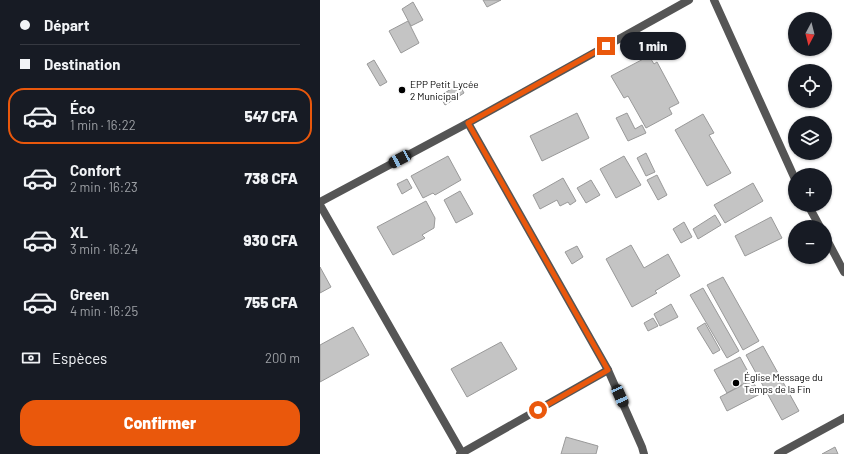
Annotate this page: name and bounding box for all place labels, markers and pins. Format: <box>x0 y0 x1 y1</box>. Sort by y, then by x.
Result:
place label: EPP Petit Lycée 2 Municipal <box>410 78 479 102</box>
marker: EPP Petit Lycée 2 Municipal <box>397 85 407 95</box>
place label: Église Message du Temps de la Fin <box>744 371 823 395</box>
marker: Église Message du Temps de la Fin <box>731 378 741 388</box>

